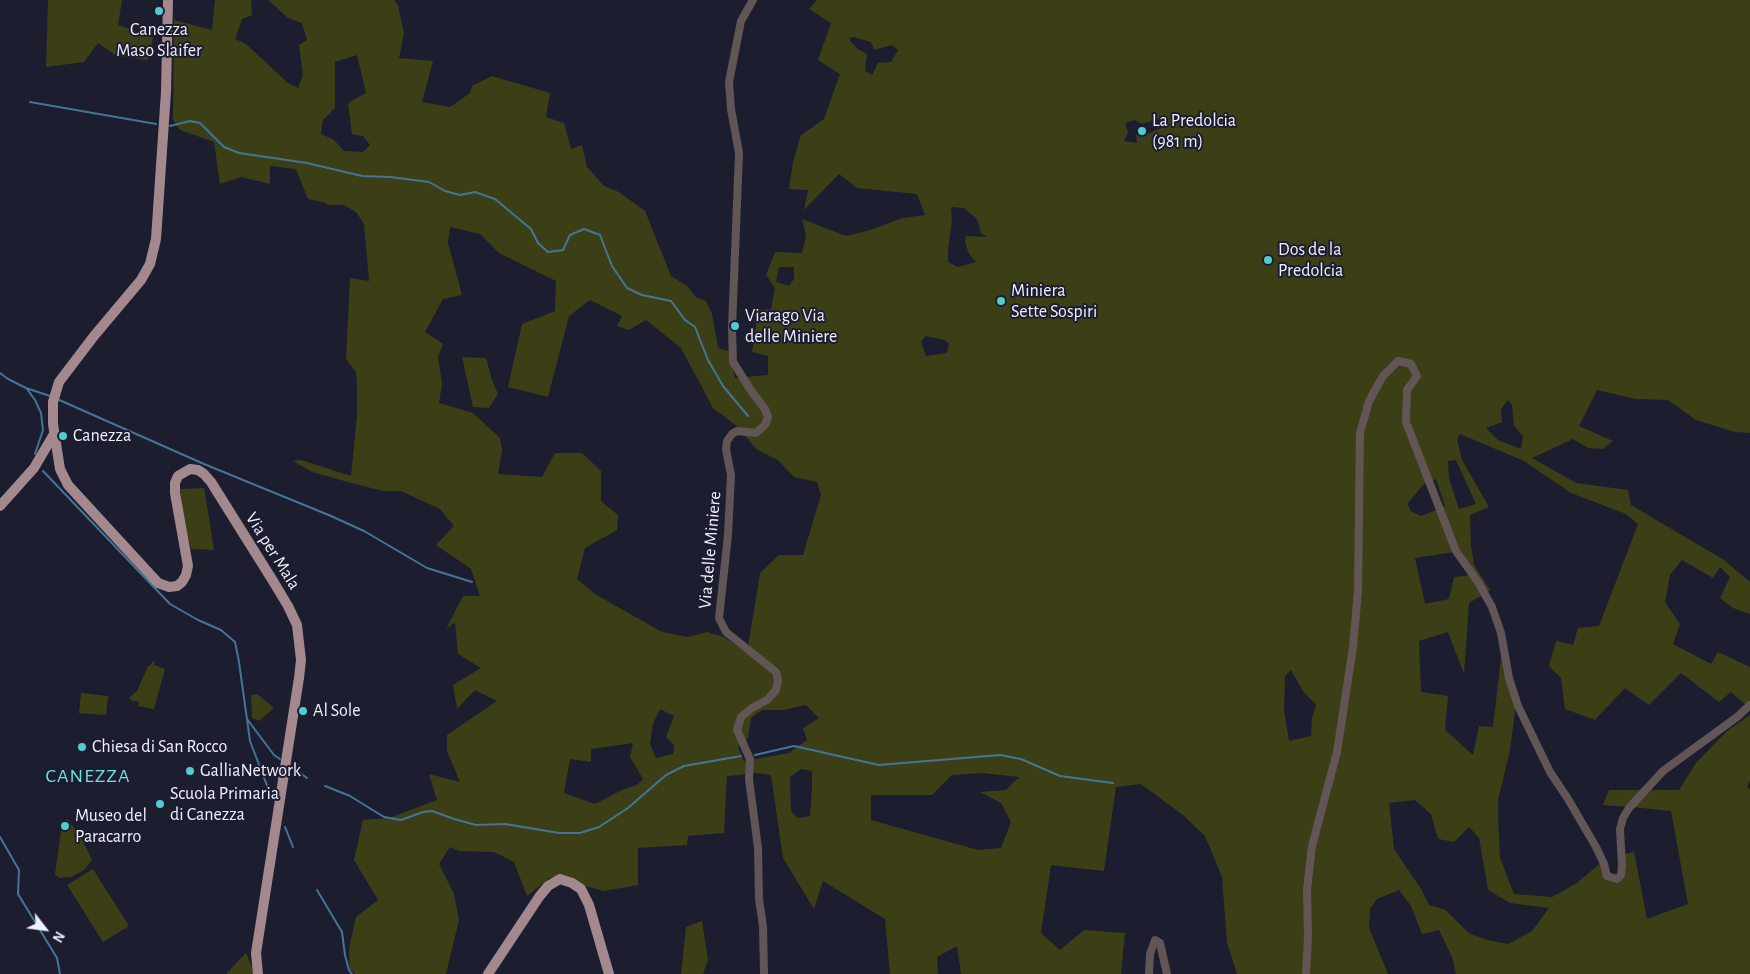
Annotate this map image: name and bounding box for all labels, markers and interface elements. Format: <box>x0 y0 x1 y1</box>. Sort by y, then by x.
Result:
marker: Canezza Maso Slaifer <box>153 5 165 17</box>
place label: Canezza Maso Slaifer <box>116 19 202 62</box>
place label: La Predolcia (981 m) <box>1152 110 1236 152</box>
marker: La Predolcia (981 m) <box>1136 125 1148 137</box>
place label: Dos de la Predolcia <box>1278 239 1343 282</box>
marker: Dos de la Predolcia <box>1262 254 1274 266</box>
place label: Miniera Sette Sospiri <box>1011 280 1097 322</box>
marker: Miniera Sette Sospiri <box>995 295 1007 307</box>
place label: Viarago Via delle Miniere <box>745 305 837 348</box>
marker: Viarago Via delle Miniere <box>729 320 741 332</box>
place label: Canezza <box>73 425 131 447</box>
marker: Canezza <box>57 430 69 442</box>
street label: Via delle Miniere <box>694 490 726 610</box>
street label: Via per Mala <box>241 508 305 594</box>
place label: Al Sole <box>313 700 361 722</box>
marker: Al Sole <box>297 705 309 717</box>
place label: Chiesa di San Rocco <box>92 736 227 758</box>
marker: Chiesa di San Rocco <box>76 741 88 753</box>
place label: GalliaNetwork <box>200 760 301 782</box>
district label: CANEZZA <box>45 764 131 788</box>
marker: GalliaNetwork <box>184 765 196 777</box>
place label: Scuola Primaria di Canezza <box>170 783 279 826</box>
marker: Scuola Primaria di Canezza <box>154 798 166 810</box>
place label: Museo del Paracarro <box>75 805 147 848</box>
marker: Museo del Paracarro <box>59 820 71 832</box>
north arrow <box>20 904 70 954</box>
text: N <box>49 929 66 944</box>

